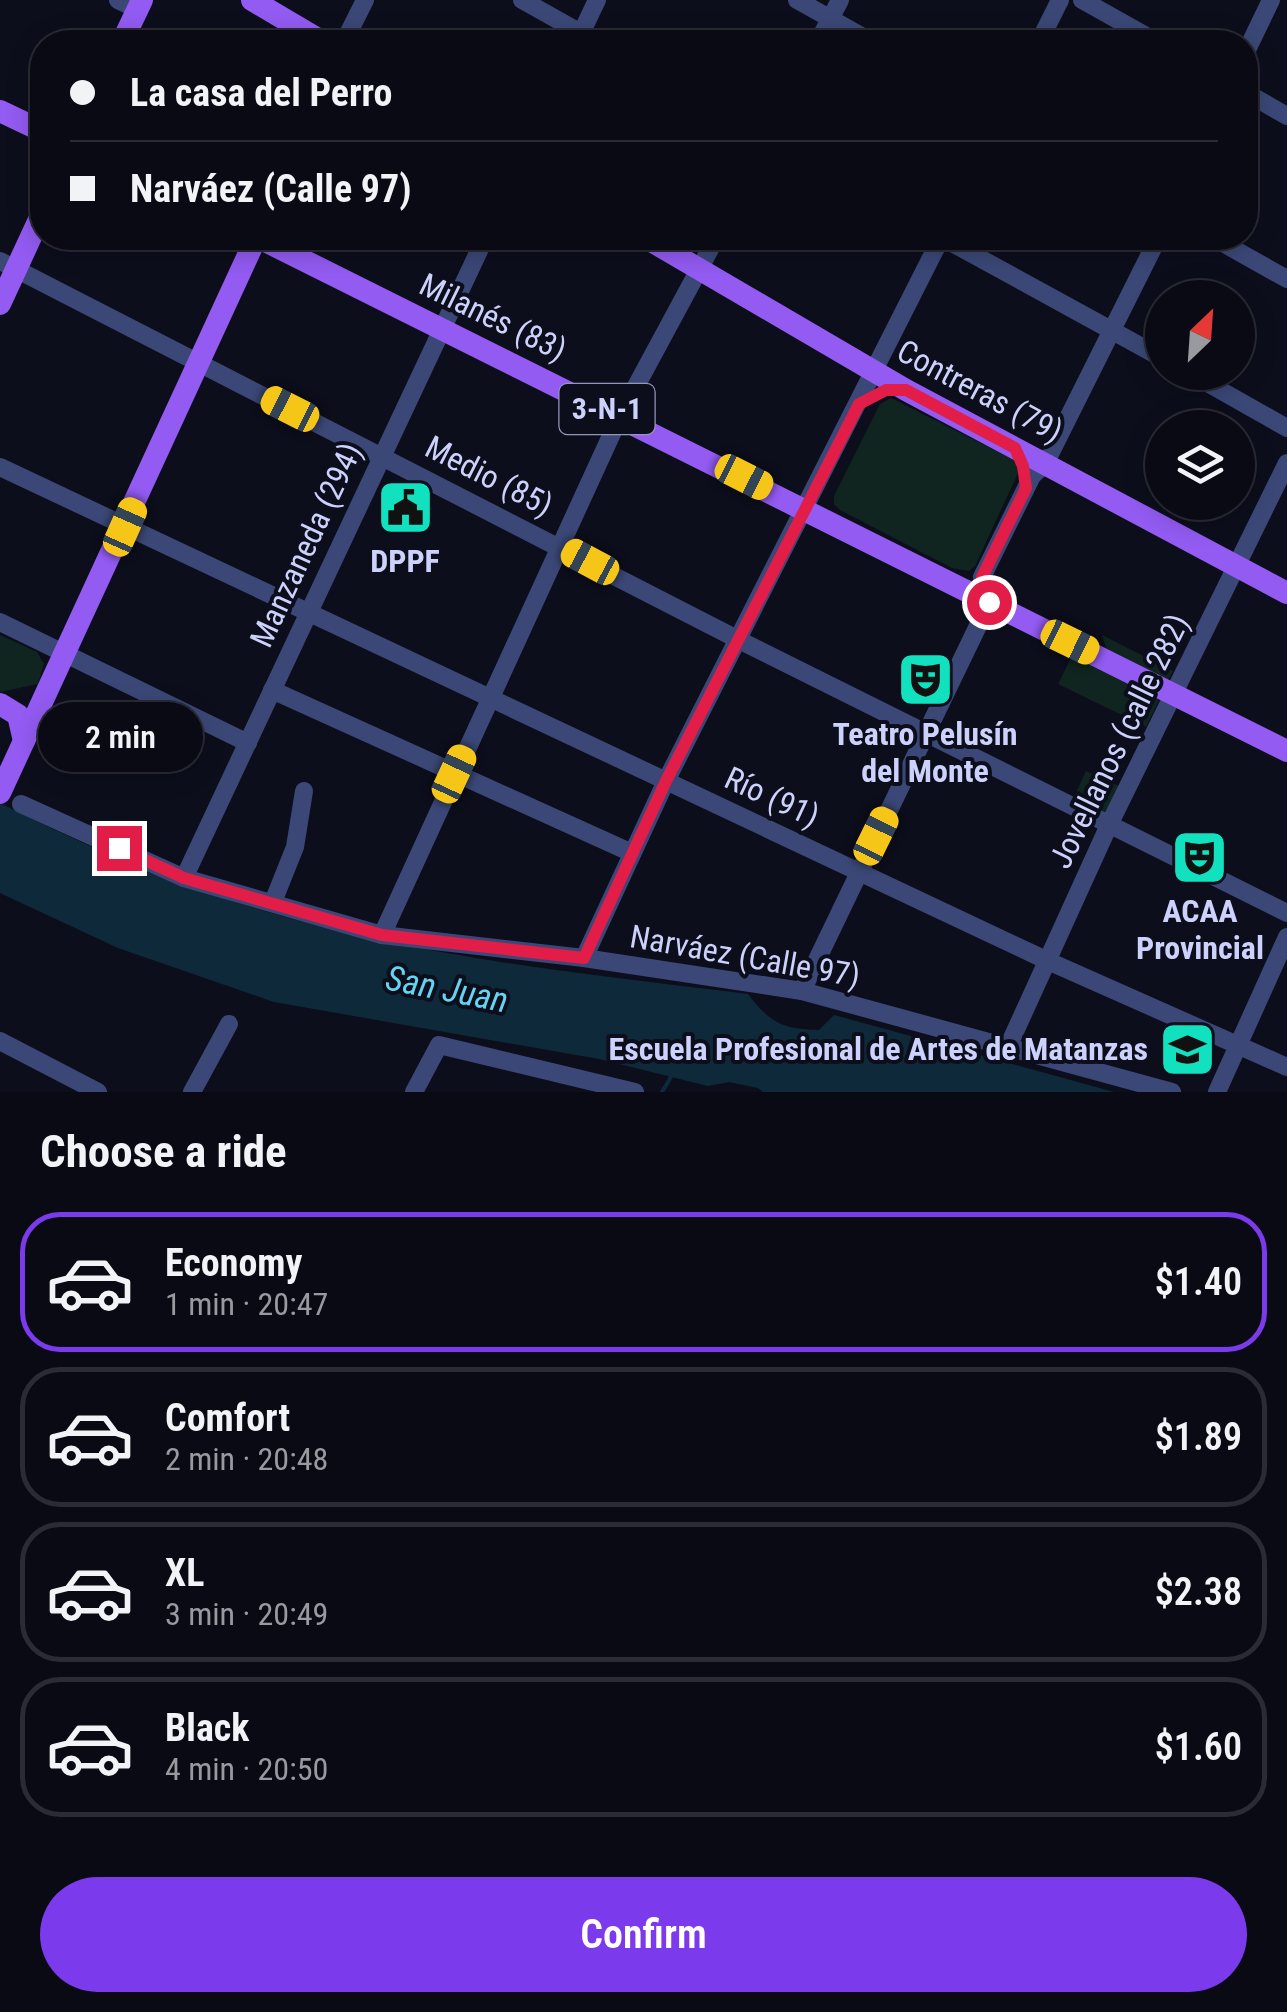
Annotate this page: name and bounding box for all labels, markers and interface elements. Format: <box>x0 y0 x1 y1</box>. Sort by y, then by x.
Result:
text: La casa del Perro <box>130 71 392 115</box>
text: Narváez (Calle 97) <box>130 167 412 211</box>
street label: Milanés (83) <box>413 265 573 369</box>
north arrow <box>1145 280 1255 390</box>
map controls <box>1145 280 1255 520</box>
street label: Contreras (79) <box>891 332 1069 450</box>
car <box>256 382 324 436</box>
road number: 3-N-1 <box>560 384 654 434</box>
button: layers <box>1145 410 1255 520</box>
street label: Medio (85) <box>419 428 559 524</box>
street label: Manzaneda (294) <box>242 437 370 653</box>
car <box>710 450 778 504</box>
public building icon: DPPF <box>375 477 435 537</box>
car <box>99 493 151 561</box>
car <box>556 535 624 589</box>
place label: DPPF <box>370 542 440 580</box>
route start <box>967 580 1012 625</box>
street label: Jovellanos (calle 282) <box>1041 608 1197 874</box>
car <box>1036 615 1104 669</box>
theatre icon: Teatro Pelusín del Monte <box>895 650 955 710</box>
callout: 2 min <box>36 703 202 773</box>
place label: Teatro Pelusín del Monte <box>832 715 1018 790</box>
text: 2 min <box>85 718 156 756</box>
car <box>428 740 480 808</box>
street label: Río (91) <box>719 759 825 835</box>
car <box>849 802 903 870</box>
route end <box>97 826 142 871</box>
theatre icon: ACAA Provincial <box>1170 827 1230 887</box>
place label: ACAA Provincial <box>1136 892 1264 967</box>
street label: Narváez (Calle 97) <box>627 917 863 995</box>
water label: San Juan <box>382 958 512 1021</box>
school or university icon: Escuela Profesional de Artes de Matanzas <box>1157 1019 1217 1079</box>
place label: Escuela Profesional de Artes de Matanzas <box>608 1030 1148 1068</box>
text: Choose a ride <box>40 1125 287 1178</box>
icon: car <box>45 1237 135 1327</box>
text: Economy <box>165 1241 302 1285</box>
text: $1.40 <box>1155 1260 1242 1304</box>
text: 1 min · 20:47 <box>165 1285 328 1323</box>
icon: car <box>45 1392 135 1482</box>
text: Comfort <box>165 1396 290 1440</box>
text: $1.89 <box>1155 1415 1242 1459</box>
text: 2 min · 20:48 <box>165 1440 328 1478</box>
icon: car <box>45 1547 135 1637</box>
text: XL <box>165 1551 204 1595</box>
text: $2.38 <box>1155 1570 1242 1614</box>
text: 3 min · 20:49 <box>165 1595 328 1633</box>
icon: car <box>45 1702 135 1792</box>
text: Black <box>165 1706 249 1750</box>
text: $1.60 <box>1155 1725 1242 1769</box>
text: 4 min · 20:50 <box>165 1750 328 1788</box>
button: Confirm <box>40 1877 1247 1992</box>

